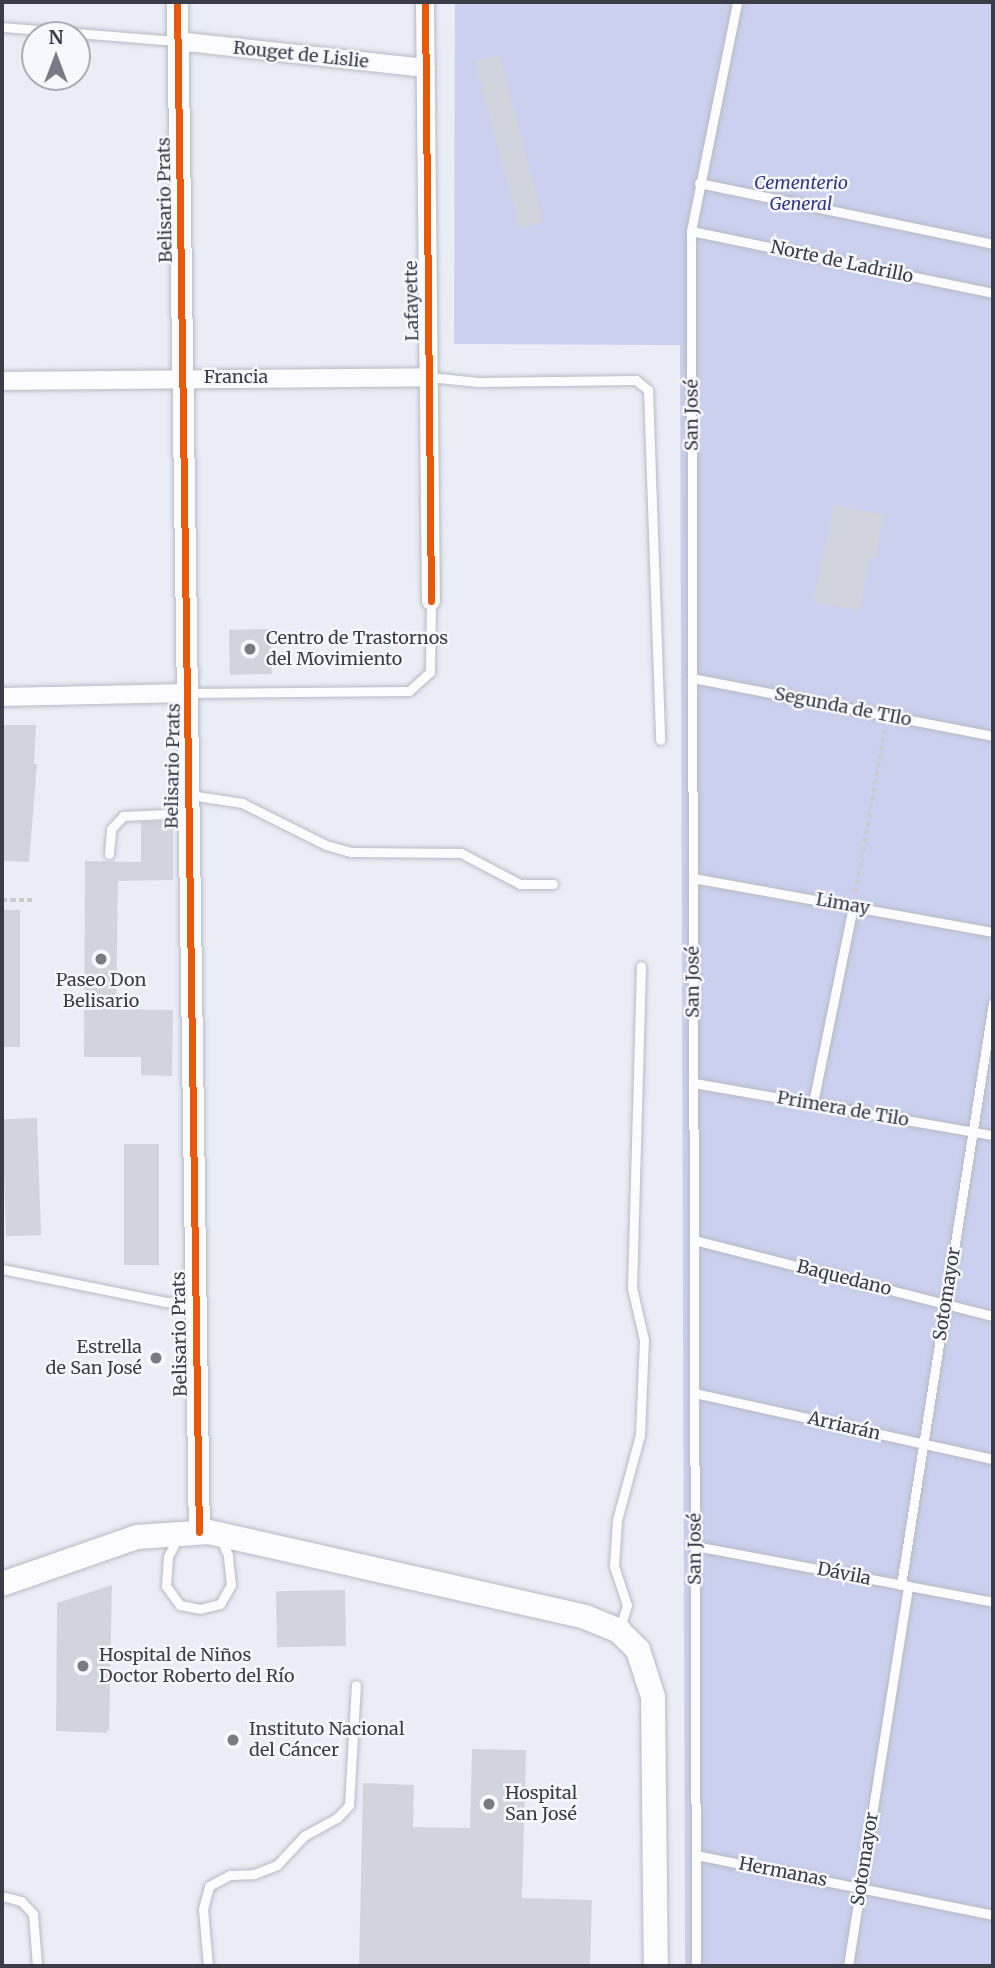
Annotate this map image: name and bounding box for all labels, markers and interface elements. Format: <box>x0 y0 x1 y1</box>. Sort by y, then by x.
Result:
north arrow <box>21 21 91 91</box>
text: N <box>48 25 64 49</box>
street label: Rouget de Lislie <box>232 37 370 73</box>
street label: Belisario Prats <box>153 137 177 263</box>
park label: Cementerio General <box>754 173 848 216</box>
street label: Norte de Ladrillo <box>769 236 915 288</box>
street label: Lafayette <box>400 261 424 341</box>
street label: Francia <box>204 366 268 388</box>
street label: San José <box>681 379 703 451</box>
place label: Centro de Trastornos del Movimiento <box>266 628 448 670</box>
marker: Centro de Trastornos del Movimiento <box>240 639 260 659</box>
street label: Segunda de TIlo <box>773 683 913 731</box>
street label: Belisario Prats <box>161 703 185 829</box>
street label: Limay <box>814 889 872 919</box>
street label: San José <box>682 946 704 1018</box>
marker: Paseo Don Belisario <box>93 951 109 967</box>
place label: Paseo Don Belisario <box>56 970 146 1012</box>
street label: Primera de Tilo <box>775 1087 911 1131</box>
street label: Sotomayor <box>929 1246 965 1342</box>
street label: Baquedano <box>794 1256 894 1300</box>
street label: Belisario Prats <box>168 1271 192 1397</box>
place label: Estrella de San José <box>46 1337 142 1380</box>
marker: Estrella de San José <box>148 1350 164 1366</box>
street label: Arriarán <box>806 1407 882 1445</box>
street label: San José <box>684 1513 706 1585</box>
street label: Dávila <box>815 1558 873 1590</box>
place label: Hospital de Niños Doctor Roberto del Río <box>99 1645 295 1688</box>
marker: Hospital de Niños Doctor Roberto del Río <box>73 1656 93 1676</box>
place label: Instituto Nacional del Cáncer <box>249 1719 404 1762</box>
marker: Instituto Nacional del Cáncer <box>223 1730 243 1750</box>
place label: Hospital San José <box>505 1783 577 1826</box>
marker: Hospital San José <box>479 1794 499 1814</box>
street label: Sotomayor <box>847 1811 883 1907</box>
street label: Hermanas <box>737 1853 829 1891</box>

